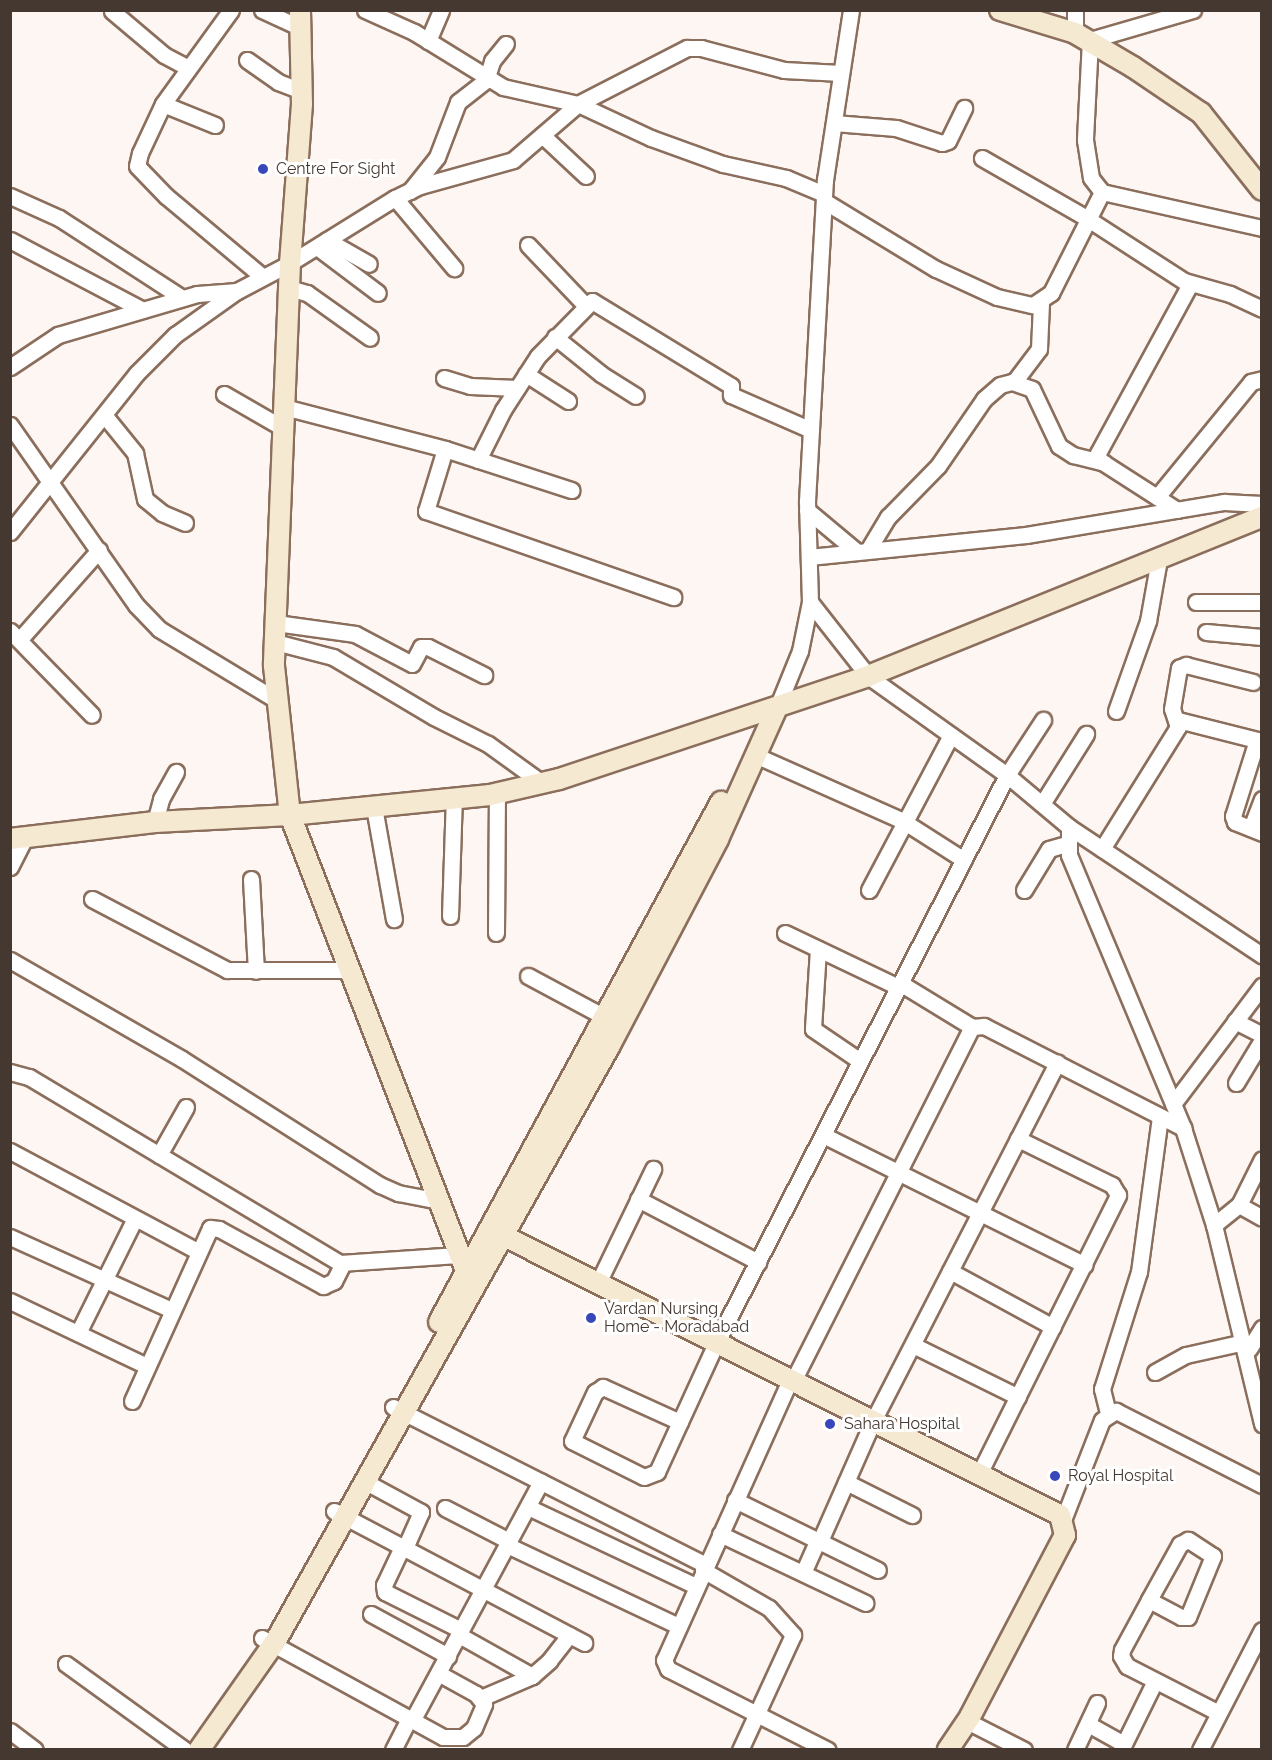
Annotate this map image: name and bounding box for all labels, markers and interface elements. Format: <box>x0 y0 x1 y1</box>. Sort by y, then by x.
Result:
place label: Centre For Sight <box>276 159 396 179</box>
marker: Centre For Sight <box>254 160 272 178</box>
place label: Vardan Nursing Home - Moradabad <box>604 1299 749 1337</box>
marker: Vardan Nursing Home - Moradabad <box>582 1309 600 1327</box>
place label: Sahara Hospital <box>844 1414 960 1434</box>
marker: Sahara Hospital <box>821 1415 839 1433</box>
place label: Royal Hospital <box>1068 1466 1174 1486</box>
marker: Royal Hospital <box>1046 1467 1064 1485</box>

